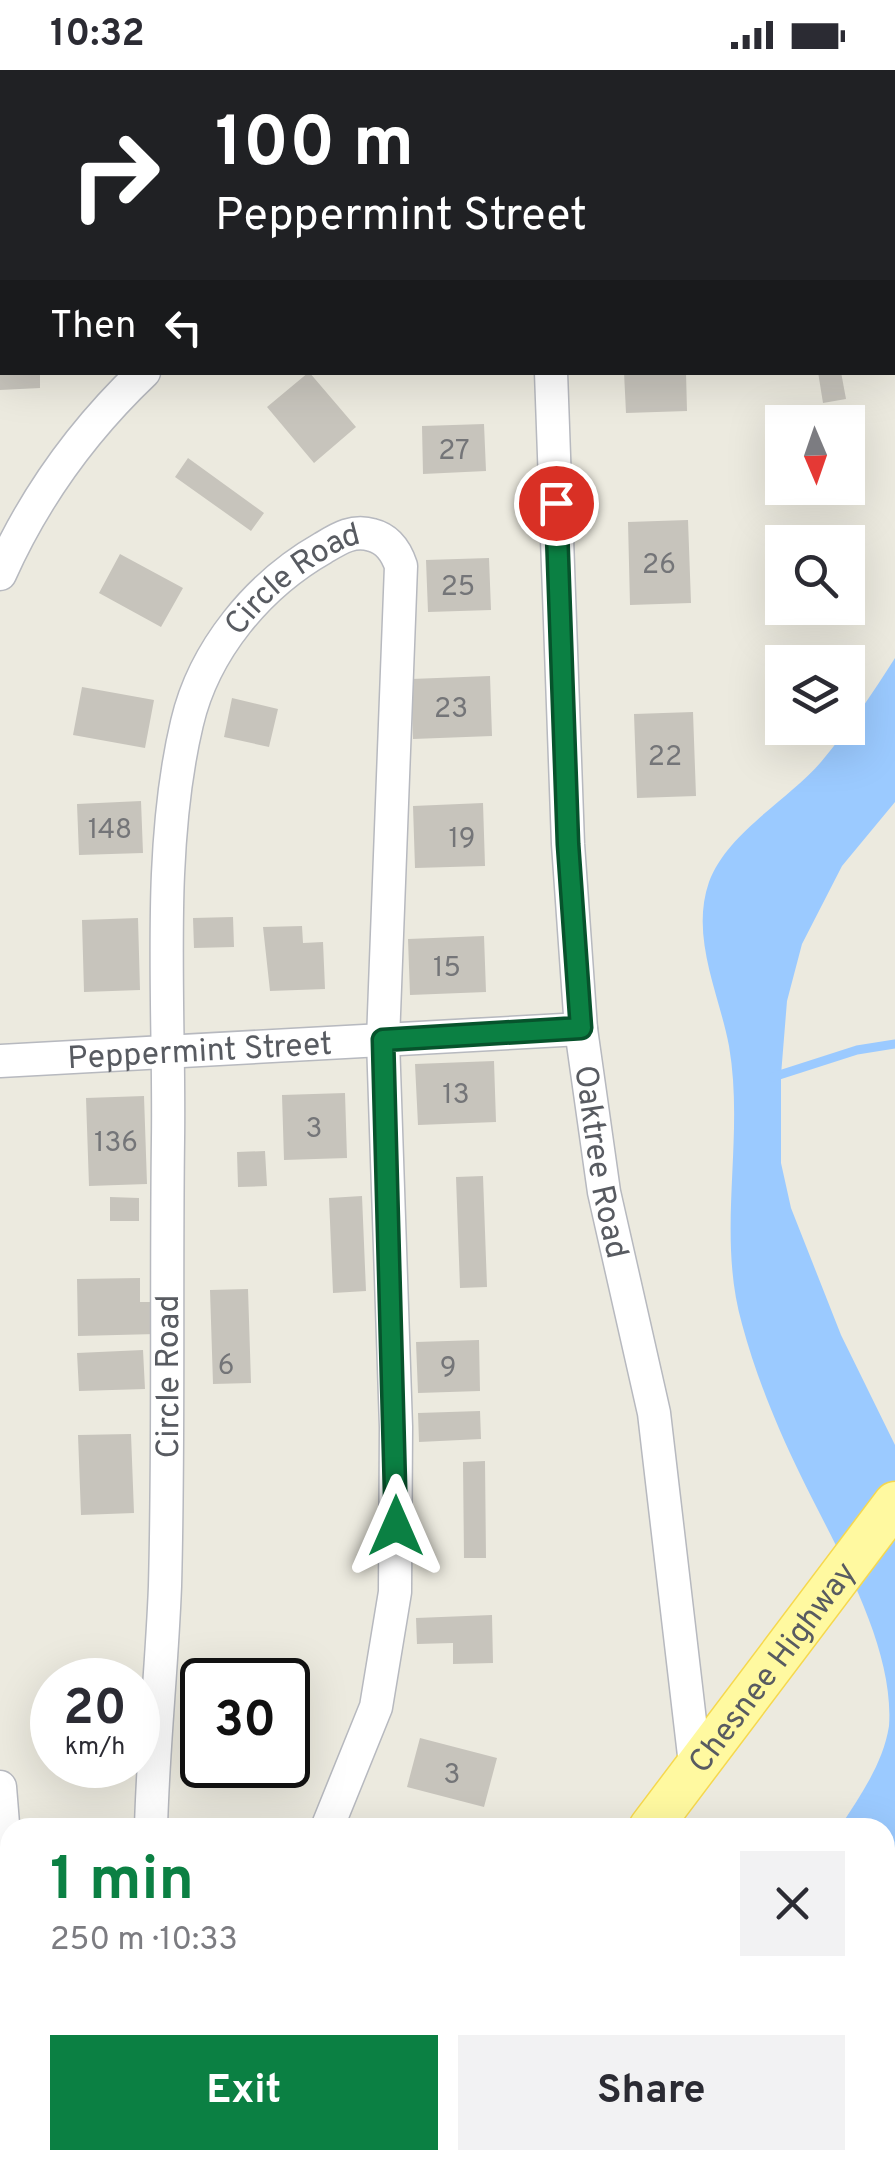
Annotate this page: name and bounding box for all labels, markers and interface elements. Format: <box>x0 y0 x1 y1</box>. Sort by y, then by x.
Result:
text: 10:32 <box>50 11 145 60</box>
text: 100 m <box>215 102 414 191</box>
icon: right <box>50 110 180 240</box>
text: Peppermint Street <box>215 189 587 246</box>
icon: left <box>156 300 211 355</box>
text: Then <box>50 303 136 352</box>
north arrow <box>765 405 865 505</box>
map controls <box>765 405 865 745</box>
house number: 27 <box>438 434 470 470</box>
pin <box>514 461 599 546</box>
icon: arrive <box>529 476 584 531</box>
street label: Circle Road <box>217 516 365 644</box>
button: search <box>765 525 865 625</box>
house number: 26 <box>642 548 676 584</box>
house number: 25 <box>441 570 475 606</box>
button: layers <box>765 645 865 745</box>
house number: 23 <box>434 692 468 728</box>
house number: 22 <box>648 740 682 776</box>
house number: 148 <box>88 813 132 849</box>
house number: 19 <box>448 822 476 858</box>
house number: 15 <box>433 951 461 987</box>
street label: Peppermint Street <box>67 1026 333 1080</box>
street label: Oaktree Road <box>563 1063 635 1263</box>
house number: 13 <box>442 1078 470 1114</box>
house number: 3 <box>306 1112 322 1148</box>
house number: 136 <box>94 1126 138 1162</box>
street label: Circle Road <box>150 1295 190 1458</box>
house number: 6 <box>218 1349 234 1385</box>
house number: 9 <box>440 1351 456 1387</box>
position arrow <box>344 1474 448 1578</box>
street label: Chesnee Highway <box>681 1555 867 1782</box>
speed limit sign: 30 <box>180 1658 310 1788</box>
text: 20 <box>63 1679 127 1742</box>
text: km/h <box>65 1732 125 1764</box>
house number: 3 <box>444 1758 460 1794</box>
text: 1 min <box>50 1845 194 1921</box>
button: close <box>740 1851 845 1956</box>
text: 250 m · 10:33 <box>50 1921 238 1961</box>
button: Exit <box>50 2035 438 2150</box>
button: Share <box>458 2035 845 2150</box>

